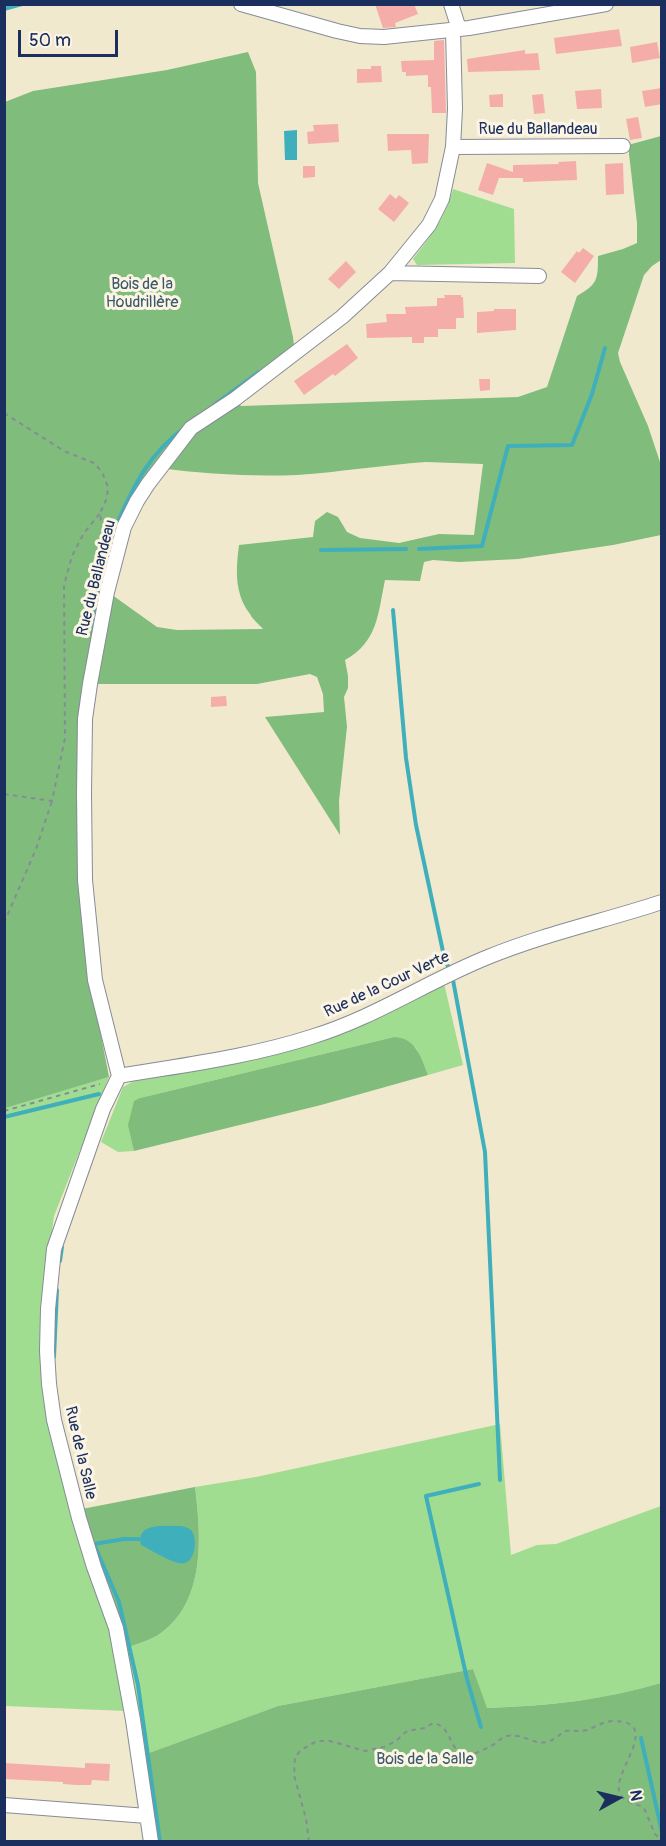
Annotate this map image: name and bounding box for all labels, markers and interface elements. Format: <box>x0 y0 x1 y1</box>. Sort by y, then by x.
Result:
scale bar <box>21 18 122 56</box>
text: 50 m <box>29 29 71 52</box>
street label: Rue du Ballandeau <box>478 120 598 140</box>
park label: Bois de la Houdrillère <box>106 275 178 313</box>
street label: Rue du Ballandeau <box>73 518 121 638</box>
street label: Rue de la Cour Verte <box>321 948 453 1022</box>
street label: Rue de la Salle <box>60 1405 100 1501</box>
park label: Bois de la Salle <box>376 1750 474 1770</box>
north arrow <box>588 1768 648 1828</box>
text: N <box>625 1789 646 1802</box>

